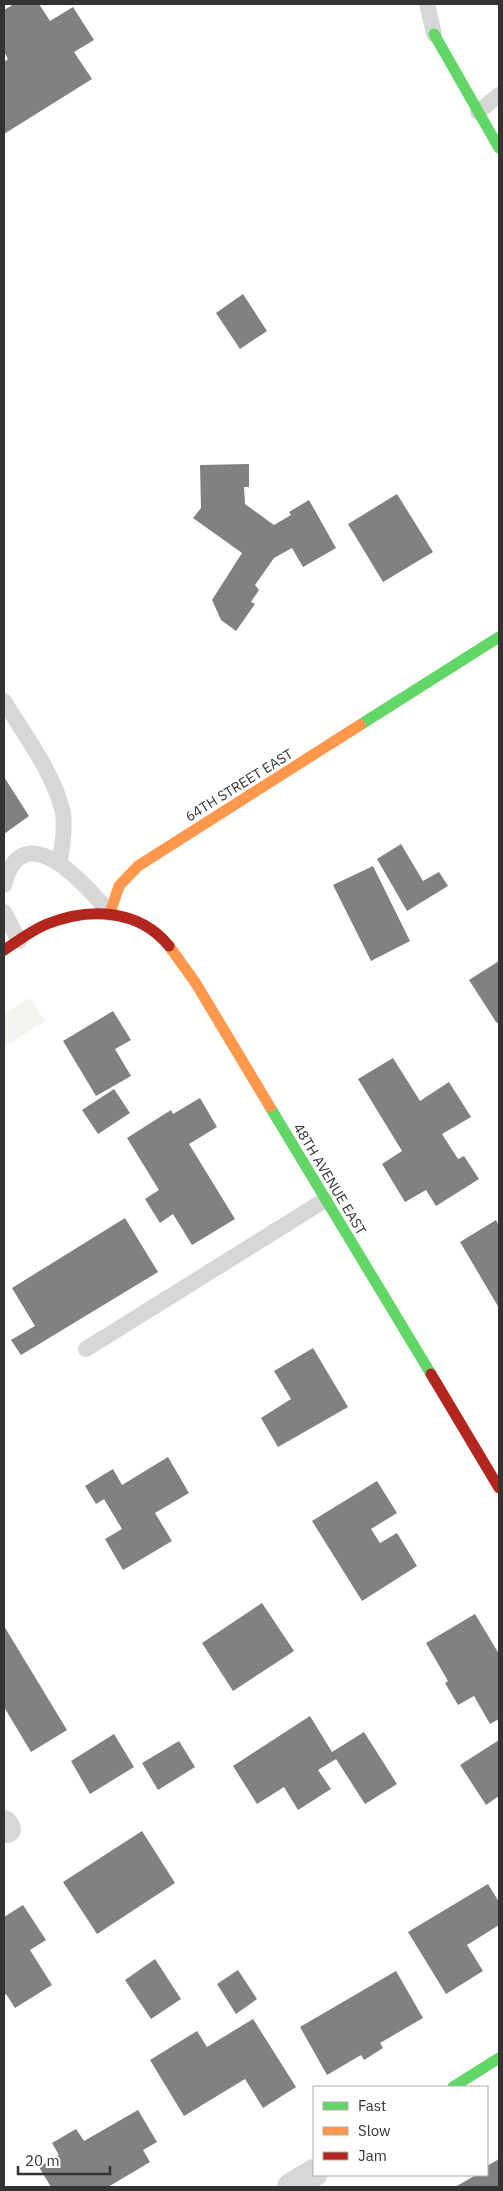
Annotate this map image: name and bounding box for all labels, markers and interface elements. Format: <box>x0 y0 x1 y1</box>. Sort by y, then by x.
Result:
street label: 64TH STREET EAST <box>182 745 296 825</box>
street label: 48TH AVENUE EAST <box>290 1120 370 1238</box>
legend <box>313 2086 488 2176</box>
text: Fast <box>358 2096 386 2115</box>
text: Slow <box>358 2121 391 2140</box>
scale bar <box>18 2144 110 2176</box>
text: Jam <box>358 2146 387 2165</box>
text: 20 m <box>25 2151 60 2170</box>

